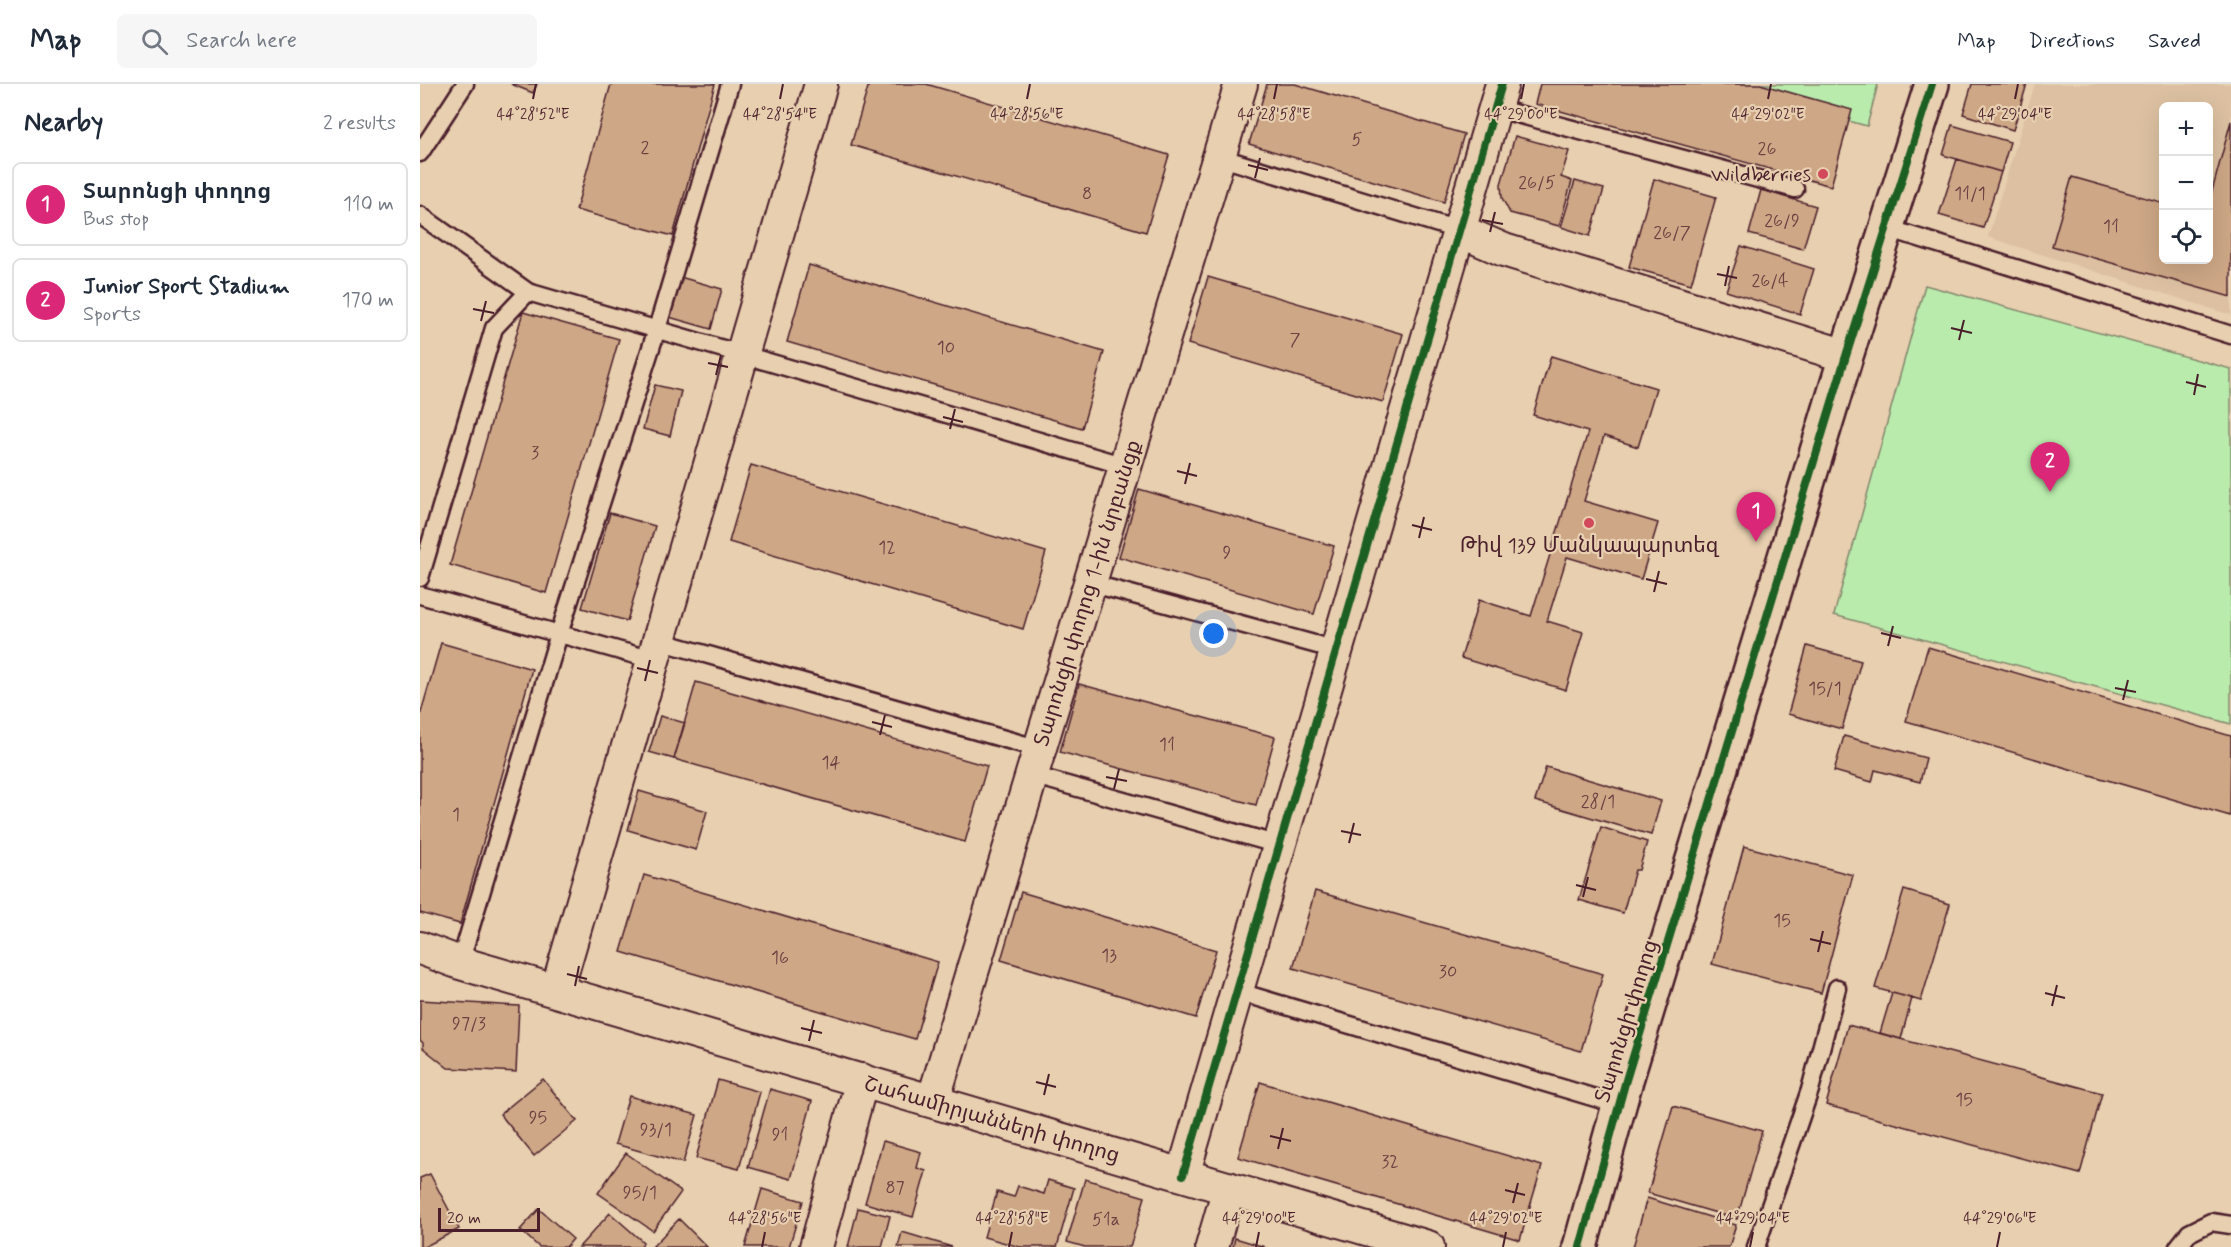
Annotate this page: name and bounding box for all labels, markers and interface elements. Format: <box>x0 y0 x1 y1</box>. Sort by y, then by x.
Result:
search box <box>117 14 537 68</box>
text: Map <box>30 23 81 60</box>
icon: search <box>138 25 171 58</box>
text: Search here <box>186 27 297 55</box>
text: Map <box>1957 27 1996 55</box>
text: Directions <box>2029 27 2115 55</box>
text: Saved <box>2148 27 2201 55</box>
map controls <box>2159 102 2213 264</box>
button: + <box>2159 102 2213 156</box>
text: 44°28'52"E <box>497 105 570 125</box>
text: 44°28'54"E <box>743 105 817 125</box>
text: 44°28'56"E <box>990 105 1064 125</box>
text: 44°28'58"E <box>1237 105 1311 125</box>
text: 44°29'00"E <box>1484 105 1558 125</box>
text: 44°29'02"E <box>1732 105 1805 125</box>
text: 44°29'04"E <box>1978 105 2052 125</box>
text: Nearby <box>24 106 103 140</box>
text: 2 results <box>323 110 396 137</box>
house number: 5 <box>1352 128 1363 152</box>
house number: 2 <box>641 136 650 160</box>
house number: 26 <box>1758 137 1776 161</box>
button: − <box>2159 156 2213 210</box>
place label: Wildberries <box>1711 161 1811 189</box>
marker: Wildberries <box>1816 167 1830 181</box>
house number: 26/5 <box>1518 171 1556 195</box>
text: Տարոնցի փողոց <box>83 178 271 206</box>
house number: 8 <box>1082 182 1092 206</box>
house number: 11/1 <box>1954 182 1986 206</box>
text: 1 <box>41 191 50 218</box>
text: 110 m <box>343 191 394 218</box>
text: Bus stop <box>83 206 149 233</box>
house number: 26/9 <box>1764 209 1800 233</box>
button: locate <box>2159 210 2213 264</box>
house number: 11 <box>2103 215 2119 239</box>
house number: 26/7 <box>1653 221 1691 245</box>
house number: 26/4 <box>1751 269 1789 293</box>
text: Junior Sport Stadium <box>83 273 290 301</box>
text: 2 <box>41 287 50 314</box>
text: 170 m <box>342 287 394 314</box>
text: Sports <box>83 301 141 328</box>
house number: 7 <box>1290 328 1301 352</box>
house number: 10 <box>937 336 955 360</box>
street label: Տարոնցի փողոց 1-ին նրբանցք <box>1028 437 1148 750</box>
house number: 3 <box>531 441 539 465</box>
pin: 2 <box>2030 442 2070 492</box>
pin: 1 <box>1736 492 1776 542</box>
marker: Թիվ 139 Մանկապարտեզ <box>1582 516 1596 530</box>
place label: Թիվ 139 Մանկապարտեզ <box>1460 532 1720 560</box>
house number: 12 <box>878 536 896 560</box>
house number: 9 <box>1223 541 1232 565</box>
your location <box>1199 619 1228 648</box>
house number: 15/1 <box>1808 677 1842 701</box>
house number: 11 <box>1159 733 1175 757</box>
house number: 14 <box>822 751 841 775</box>
house number: 28/1 <box>1581 790 1615 814</box>
house number: 1 <box>452 803 460 827</box>
house number: 15 <box>1773 909 1791 933</box>
street label: Տարոնցի փողոց <box>1589 936 1665 1106</box>
house number: 13 <box>1101 944 1117 968</box>
house number: 16 <box>771 946 789 970</box>
house number: 30 <box>1439 960 1457 984</box>
house number: 97/3 <box>452 1012 486 1036</box>
street label: Շահամիրյանների փողոց <box>861 1070 1123 1170</box>
house number: 15 <box>1955 1088 1973 1112</box>
house number: 95 <box>529 1106 547 1130</box>
house number: 93/1 <box>640 1118 672 1142</box>
house number: 91 <box>772 1123 788 1147</box>
house number: 32 <box>1381 1150 1399 1174</box>
house number: 87 <box>885 1176 905 1200</box>
house number: 95/1 <box>623 1181 657 1205</box>
scale bar <box>438 1205 540 1232</box>
text: 20 m <box>447 1208 481 1229</box>
house number: 51a <box>1092 1208 1120 1232</box>
text: 44°28'56"E <box>728 1209 802 1229</box>
text: 44°28'58"E <box>975 1209 1049 1229</box>
text: 44°29'00"E <box>1222 1209 1296 1229</box>
text: 44°29'02"E <box>1470 1209 1543 1229</box>
text: 44°29'04"E <box>1716 1209 1790 1229</box>
text: 44°29'06"E <box>1963 1209 2037 1229</box>

